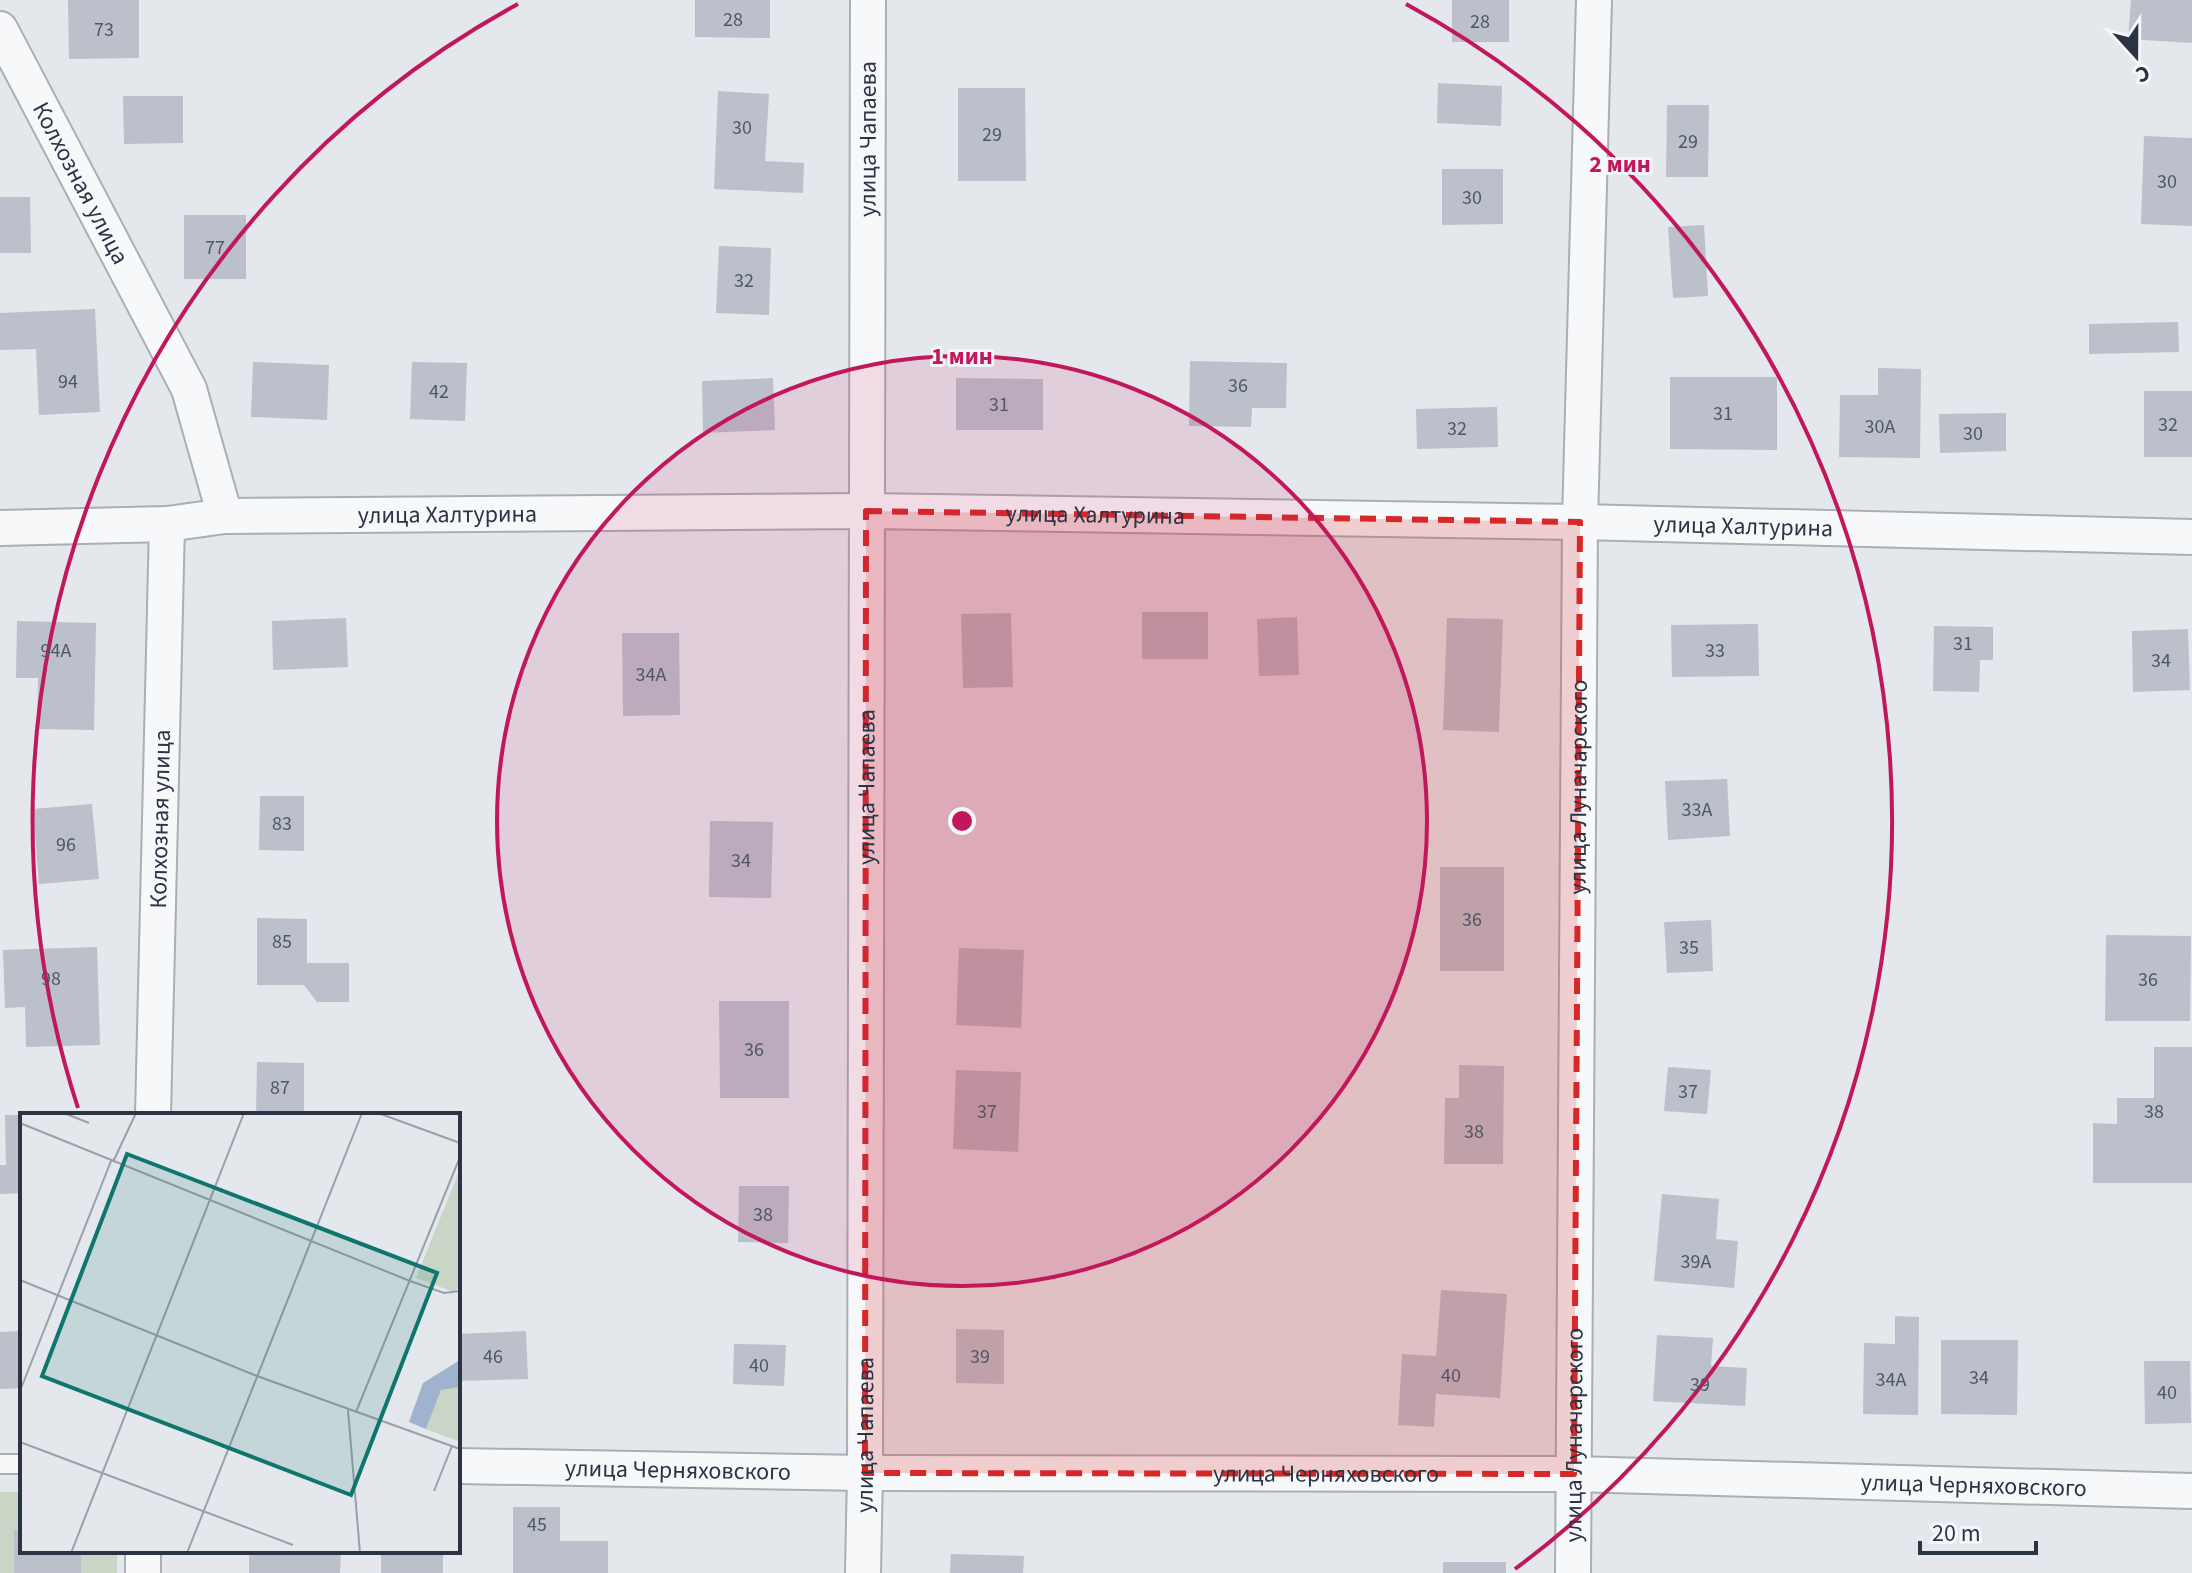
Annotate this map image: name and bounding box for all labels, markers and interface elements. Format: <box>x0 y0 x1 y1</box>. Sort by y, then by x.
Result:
house number: 28 <box>723 6 743 34</box>
house number: 28 <box>1470 8 1490 36</box>
house number: 73 <box>94 16 114 44</box>
north arrow <box>2096 16 2176 96</box>
text: С <box>2131 57 2155 91</box>
street label: улица Чапаева <box>851 61 886 217</box>
street label: Колхозная улица <box>23 96 138 271</box>
house number: 30 <box>732 114 752 142</box>
house number: 29 <box>982 121 1002 149</box>
house number: 29 <box>1678 128 1698 156</box>
text: 2 мин <box>1589 147 1651 182</box>
house number: 30 <box>2157 168 2177 196</box>
house number: 30 <box>1462 184 1482 212</box>
house number: 77 <box>205 234 225 262</box>
house number: 32 <box>734 267 754 295</box>
text: 1 мин <box>931 339 993 374</box>
house number: 94 <box>58 368 78 396</box>
house number: 36 <box>1228 372 1248 400</box>
house number: 42 <box>429 378 449 406</box>
house number: 31 <box>989 391 1009 419</box>
house number: 31 <box>1713 400 1733 428</box>
house number: 32 <box>2158 411 2178 439</box>
house number: 30А <box>1865 413 1895 441</box>
house number: 32 <box>1447 415 1467 443</box>
house number: 30 <box>1963 420 1983 448</box>
street label: улица Халтурина <box>1005 496 1185 534</box>
street label: улица Халтурина <box>358 497 537 533</box>
street label: улица Халтурина <box>1653 507 1833 546</box>
house number: 31 <box>1953 630 1973 658</box>
house number: 94А <box>41 637 71 665</box>
house number: 33 <box>1705 637 1725 665</box>
house number: 34 <box>2151 647 2171 675</box>
house number: 34А <box>636 661 666 689</box>
street label: улица Луначарского <box>1561 680 1597 895</box>
street label: улица Чапаева <box>849 709 885 865</box>
street label: Колхозная улица <box>141 729 180 909</box>
house number: 33А <box>1682 796 1712 824</box>
centre of rings <box>948 807 976 835</box>
house number: 83 <box>272 810 292 838</box>
house number: 96 <box>56 831 76 859</box>
house number: 34 <box>731 847 751 875</box>
house number: 36 <box>1462 906 1482 934</box>
house number: 85 <box>272 928 292 956</box>
house number: 35 <box>1679 934 1699 962</box>
house number: 98 <box>41 965 61 993</box>
house number: 36 <box>2138 966 2158 994</box>
house number: 36 <box>744 1036 764 1064</box>
house number: 87 <box>270 1074 290 1102</box>
house number: 37 <box>1678 1078 1698 1106</box>
house number: 37 <box>977 1098 997 1126</box>
house number: 38 <box>2144 1098 2164 1126</box>
inset map <box>20 1113 460 1553</box>
house number: 38 <box>1464 1118 1484 1146</box>
house number: 38 <box>753 1201 773 1229</box>
house number: 39А <box>1681 1248 1711 1276</box>
street label: улица Луначарского <box>1556 1328 1593 1542</box>
house number: 46 <box>483 1343 503 1371</box>
house number: 39 <box>970 1343 990 1371</box>
house number: 40 <box>749 1352 769 1380</box>
street label: улица Чапаева <box>847 1357 883 1513</box>
house number: 40 <box>1441 1362 1461 1390</box>
house number: 34 <box>1969 1364 1989 1392</box>
house number: 34А <box>1876 1366 1906 1394</box>
house number: 39 <box>1690 1371 1710 1399</box>
house number: 40 <box>2157 1379 2177 1407</box>
street label: улица Черняховского <box>565 1451 791 1490</box>
street label: улица Черняховского <box>1213 1456 1439 1492</box>
street label: улица Черняховского <box>1860 1465 2087 1506</box>
scale bar <box>1920 1505 2036 1555</box>
house number: 45 <box>527 1511 547 1539</box>
text: 20 m <box>1932 1516 1981 1551</box>

